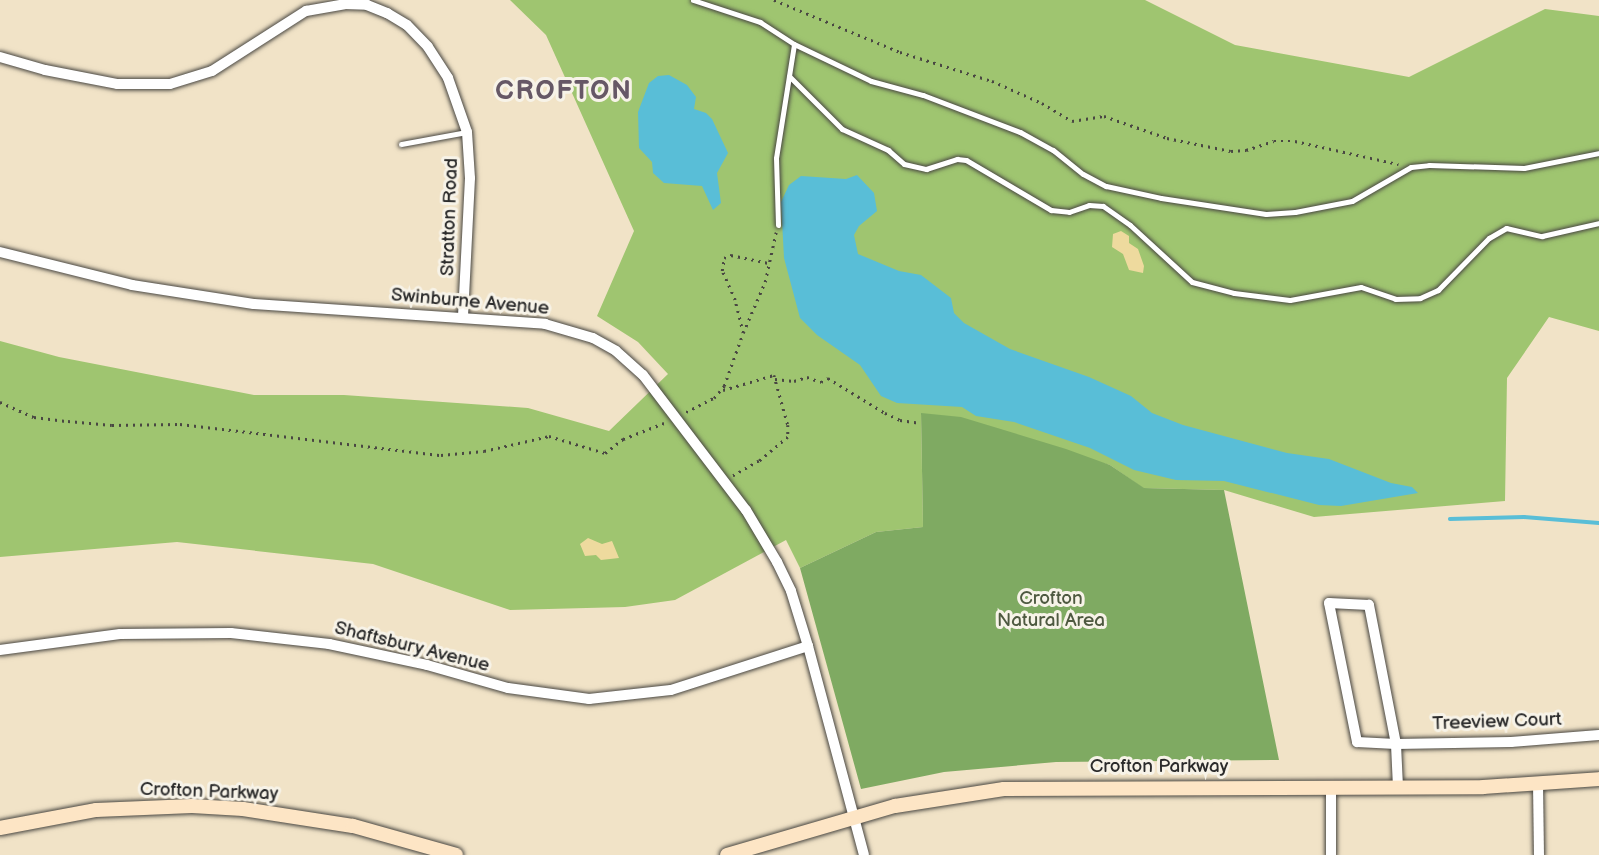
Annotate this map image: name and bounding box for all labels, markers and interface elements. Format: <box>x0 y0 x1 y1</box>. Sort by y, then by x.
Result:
district label: CROFTON <box>496 76 632 108</box>
street label: Stratton Road <box>437 158 463 276</box>
street label: Swinburne Avenue <box>390 284 550 320</box>
park label: Crofton Natural Area <box>997 588 1105 632</box>
street label: Shaftsbury Avenue <box>332 617 492 677</box>
street label: Treeview Court <box>1432 708 1562 736</box>
street label: Crofton Parkway <box>1090 756 1228 778</box>
street label: Crofton Parkway <box>139 778 279 806</box>

